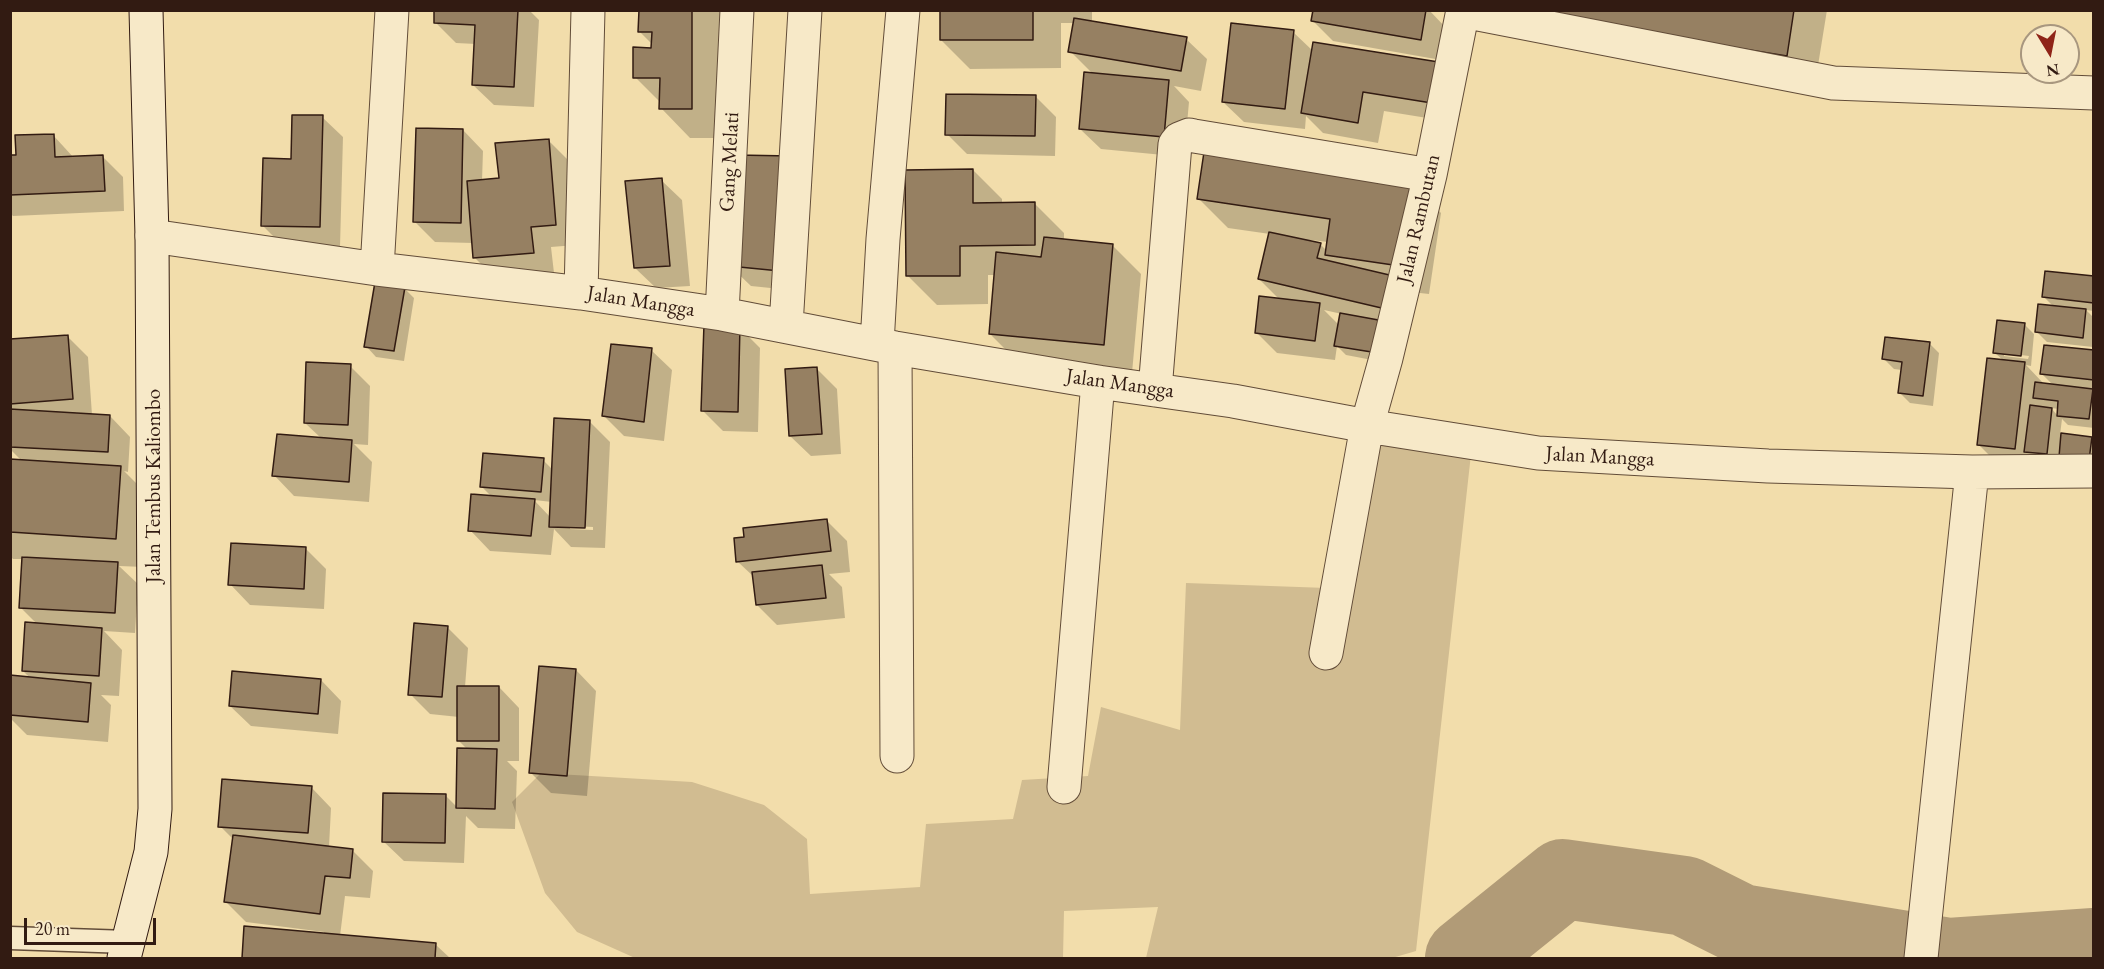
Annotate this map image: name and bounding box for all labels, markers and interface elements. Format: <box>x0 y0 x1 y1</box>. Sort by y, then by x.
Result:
north arrow <box>2020 24 2080 84</box>
text: N <box>2045 59 2061 82</box>
street label: Gang Melati <box>715 111 745 213</box>
street label: Jalan Rambutan <box>1392 152 1446 286</box>
street label: Jalan Mangga <box>585 281 697 323</box>
street label: Jalan Mangga <box>1064 364 1176 404</box>
street label: Jalan Tembus Kaliombo <box>141 389 167 583</box>
street label: Jalan Mangga <box>1545 442 1655 472</box>
scale bar <box>27 906 159 944</box>
text: 20 m <box>35 917 70 940</box>

